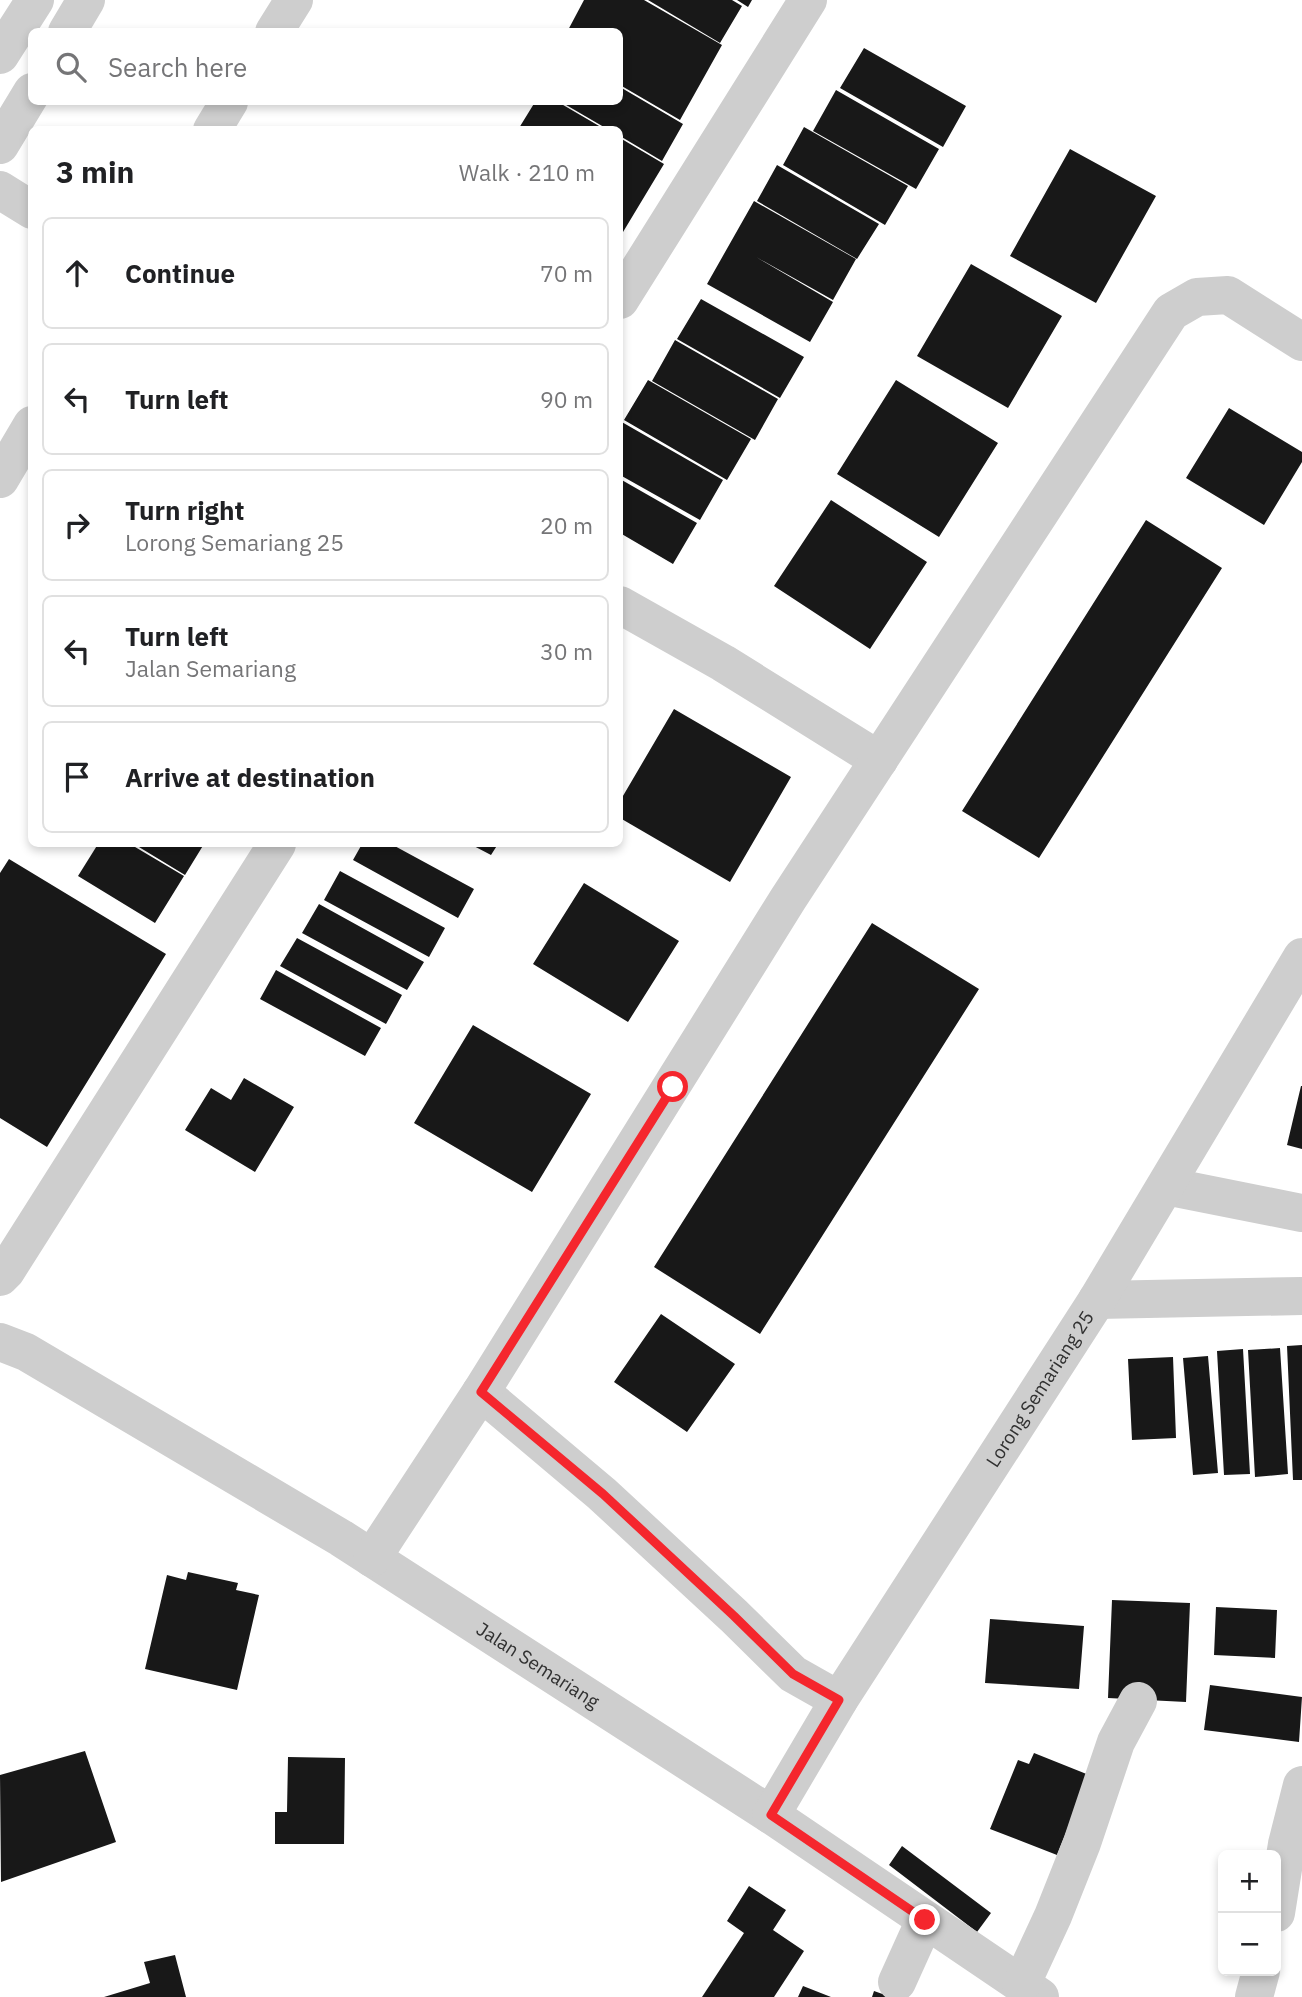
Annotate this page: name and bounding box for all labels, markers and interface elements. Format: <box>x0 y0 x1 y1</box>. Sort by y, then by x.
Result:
search box <box>28 28 623 105</box>
icon: search <box>52 48 90 86</box>
text: Search here <box>108 50 247 84</box>
text: 3 min <box>56 152 134 191</box>
text: Walk · 210 m <box>459 157 595 187</box>
icon: ahead <box>58 254 96 292</box>
text: Continue <box>125 256 235 290</box>
text: 70 m <box>540 258 593 288</box>
icon: left <box>58 380 96 418</box>
text: Turn left <box>125 382 228 416</box>
text: 90 m <box>540 384 593 414</box>
text: Turn right <box>125 493 244 527</box>
icon: right <box>58 506 96 544</box>
text: 20 m <box>540 510 593 540</box>
text: Lorong Semariang 25 <box>125 527 344 557</box>
text: Turn left <box>125 619 228 653</box>
icon: left <box>58 632 96 670</box>
text: 30 m <box>540 636 593 666</box>
text: Jalan Semariang <box>125 653 296 683</box>
icon: arrive <box>58 758 96 796</box>
text: Arrive at destination <box>125 760 375 794</box>
route start <box>657 1071 688 1102</box>
street label: Lorong Semariang 25 <box>981 1306 1099 1471</box>
street label: Jalan Semariang <box>472 1617 604 1713</box>
map controls <box>1218 1850 1281 1976</box>
button: + <box>1218 1850 1281 1913</box>
route end <box>909 1904 940 1935</box>
button: − <box>1218 1913 1281 1976</box>

